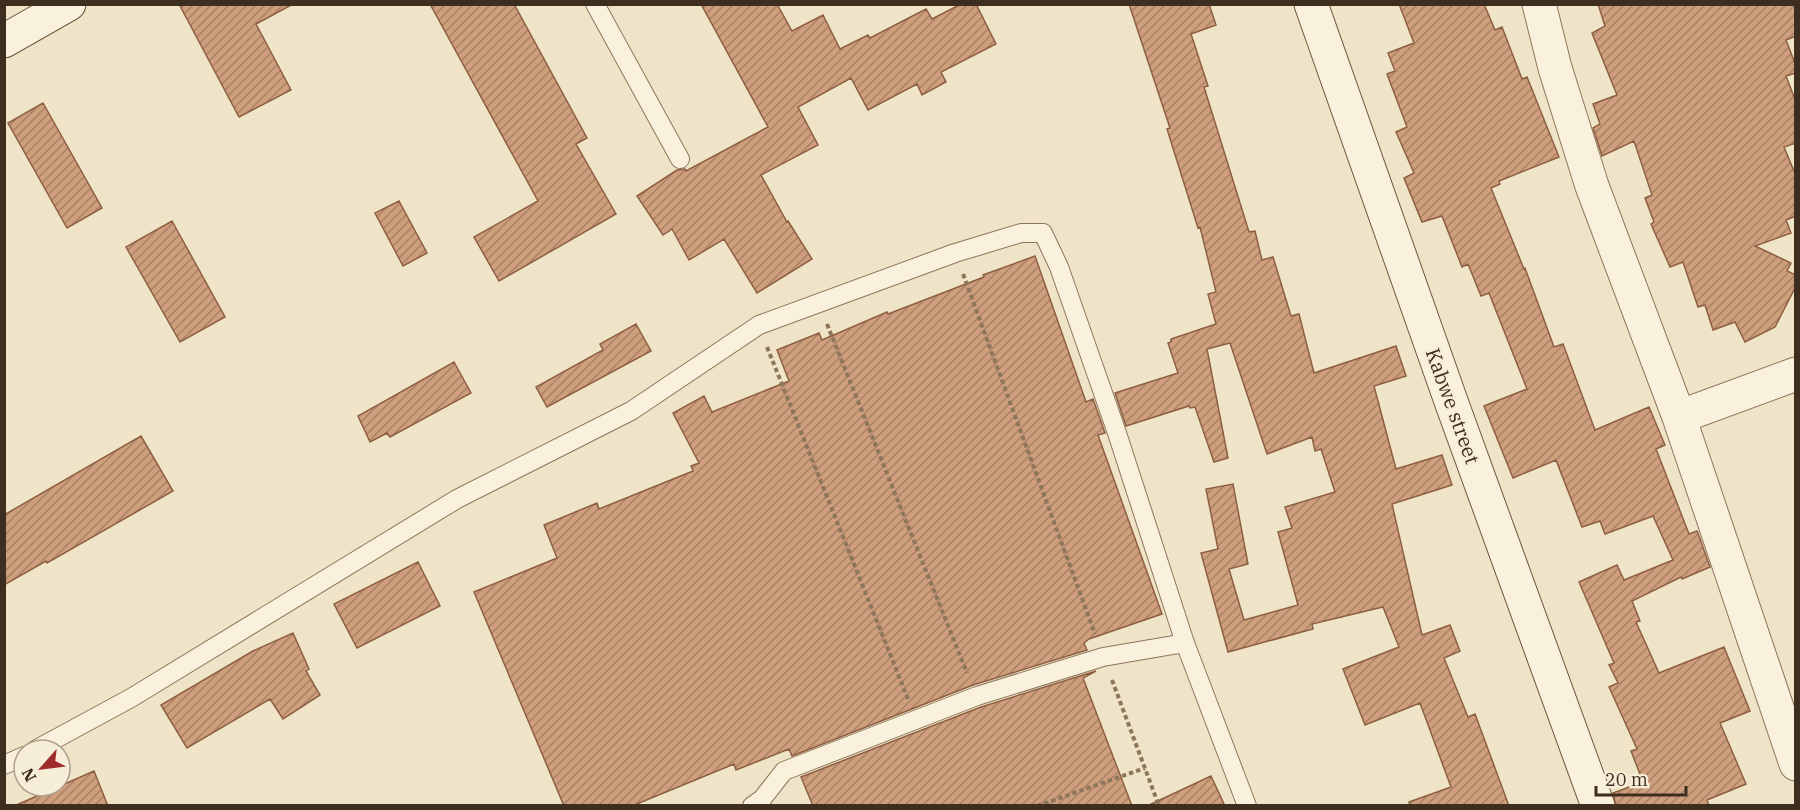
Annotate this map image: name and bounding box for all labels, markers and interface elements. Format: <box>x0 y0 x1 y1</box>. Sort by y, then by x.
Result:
street label: Kabwe street <box>1420 344 1486 468</box>
north arrow <box>12 738 72 798</box>
scale bar <box>1596 759 1686 797</box>
text: N <box>17 765 41 785</box>
text: 20 m <box>1605 768 1648 791</box>

